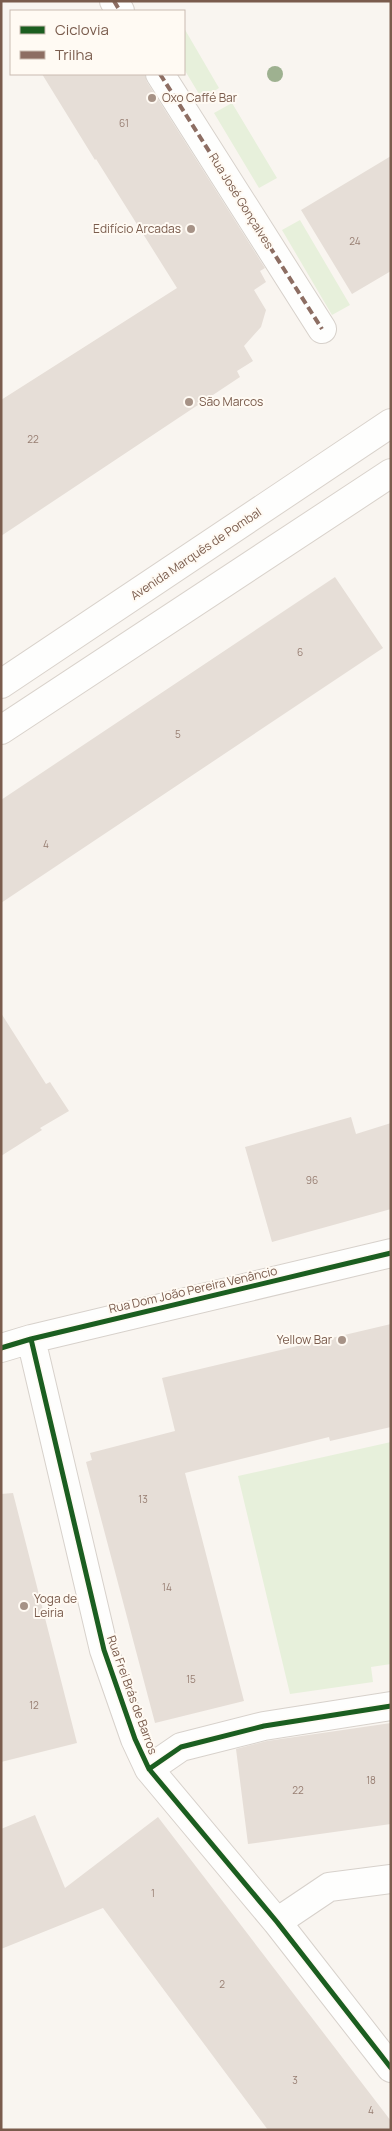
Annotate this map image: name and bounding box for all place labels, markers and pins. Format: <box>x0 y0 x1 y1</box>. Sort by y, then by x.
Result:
place label: Oxo Caffé Bar <box>162 89 238 106</box>
marker: Oxo Caffé Bar <box>146 92 158 104</box>
place label: Edifício Arcadas <box>93 220 181 237</box>
marker: Edifício Arcadas <box>185 223 197 235</box>
place label: São Marcos <box>199 393 263 410</box>
marker: São Marcos <box>183 396 195 408</box>
place label: Yellow Bar <box>277 1331 333 1348</box>
marker: Yellow Bar <box>336 1334 348 1346</box>
place label: Yoga de Leiria <box>34 1590 77 1621</box>
marker: Yoga de Leiria <box>18 1600 30 1612</box>

